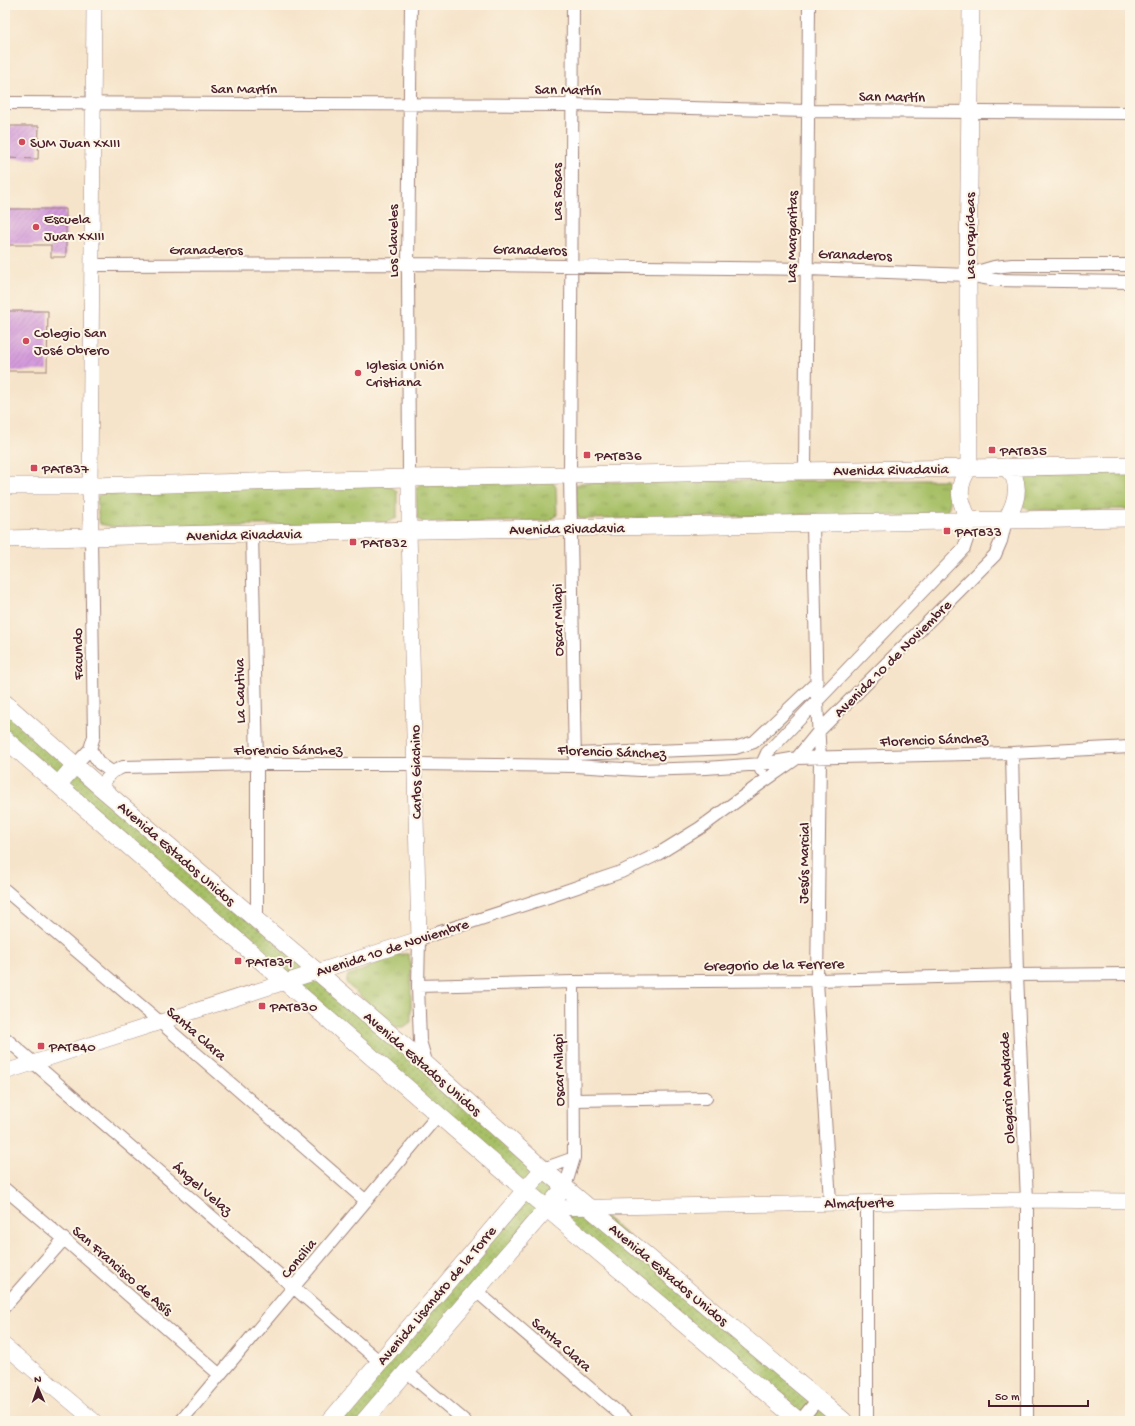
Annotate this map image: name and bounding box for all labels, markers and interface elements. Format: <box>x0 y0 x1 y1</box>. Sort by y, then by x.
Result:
street label: San Martín <box>211 81 277 99</box>
street label: San Martín <box>535 81 601 101</box>
street label: San Martín <box>859 88 925 108</box>
place label: SUM Juan XXIII <box>30 135 120 153</box>
marker: SUM Juan XXIII <box>17 137 27 147</box>
street label: Las Rosas <box>549 163 567 221</box>
street label: Las Margaritas <box>783 190 803 283</box>
street label: Las Orquídeas <box>962 192 980 279</box>
street label: Los Claveles <box>385 204 403 278</box>
place label: Escuela Juan XXIII <box>44 211 105 246</box>
marker: Escuela Juan XXIII <box>31 222 41 232</box>
street label: Granaderos <box>493 241 567 261</box>
street label: Granaderos <box>169 242 243 260</box>
street label: Granaderos <box>818 246 893 266</box>
place label: Colegio San José Obrero <box>34 325 110 360</box>
marker: Colegio San José Obrero <box>21 336 31 346</box>
place label: Iglesia Unión Cristiana <box>366 357 444 392</box>
marker: Iglesia Unión Cristiana <box>353 368 363 378</box>
place label: PAT835 <box>999 443 1047 461</box>
marker: PAT835 <box>987 445 997 455</box>
place label: PAT836 <box>594 448 642 466</box>
marker: PAT836 <box>582 450 592 460</box>
place label: PAT837 <box>41 461 90 479</box>
street label: Avenida Rivadavia <box>833 461 950 481</box>
marker: PAT837 <box>29 463 39 473</box>
street label: Avenida Rivadavia <box>509 520 626 540</box>
place label: PAT833 <box>954 524 1002 542</box>
street label: Avenida Rivadavia <box>186 526 303 546</box>
marker: PAT833 <box>942 526 952 536</box>
place label: PAT832 <box>360 535 407 553</box>
marker: PAT832 <box>348 537 358 547</box>
street label: Oscar Milapi <box>549 583 569 657</box>
street label: Avenida 10 de Noviembre <box>831 597 956 722</box>
street label: Facundo <box>70 628 88 681</box>
street label: La Cautiva <box>231 658 251 724</box>
street label: Carlos Giachino <box>407 724 427 819</box>
street label: Florencio Sánchez <box>879 730 989 752</box>
street label: Florencio Sánchez <box>233 742 343 760</box>
street label: Florencio Sánchez <box>556 742 667 764</box>
street label: Avenida Estados Unidos <box>113 798 239 911</box>
street label: Jesús Marcial <box>795 822 815 904</box>
street label: Avenida 10 de Noviembre <box>314 916 471 982</box>
place label: PAT839 <box>245 954 293 972</box>
marker: PAT839 <box>233 956 243 966</box>
street label: Gregorio de la Ferrere <box>703 956 845 976</box>
place label: PAT830 <box>269 999 318 1017</box>
marker: PAT830 <box>257 1001 267 1011</box>
street label: Santa Clara <box>162 1003 230 1066</box>
street label: Avenida Estados Unidos <box>359 1008 485 1121</box>
street label: Olegario Andrade <box>996 1031 1020 1144</box>
street label: Oscar Milapi <box>550 1033 570 1107</box>
place label: PAT840 <box>48 1039 96 1057</box>
marker: PAT840 <box>36 1041 46 1051</box>
street label: Ángel Velaz <box>168 1159 236 1221</box>
street label: Almafuerte <box>824 1194 894 1214</box>
street label: Avenida Estados Unidos <box>604 1220 731 1331</box>
street label: San Francisco de Asís <box>67 1223 176 1321</box>
street label: Avenida Lisandro de la Torre <box>374 1223 501 1370</box>
street label: Concilia <box>278 1235 322 1283</box>
street label: Santa Clara <box>527 1314 595 1377</box>
north arrow <box>18 1368 58 1408</box>
text: N <box>34 1374 42 1386</box>
scale bar <box>989 1382 1088 1408</box>
text: 50 m <box>995 1391 1020 1405</box>

